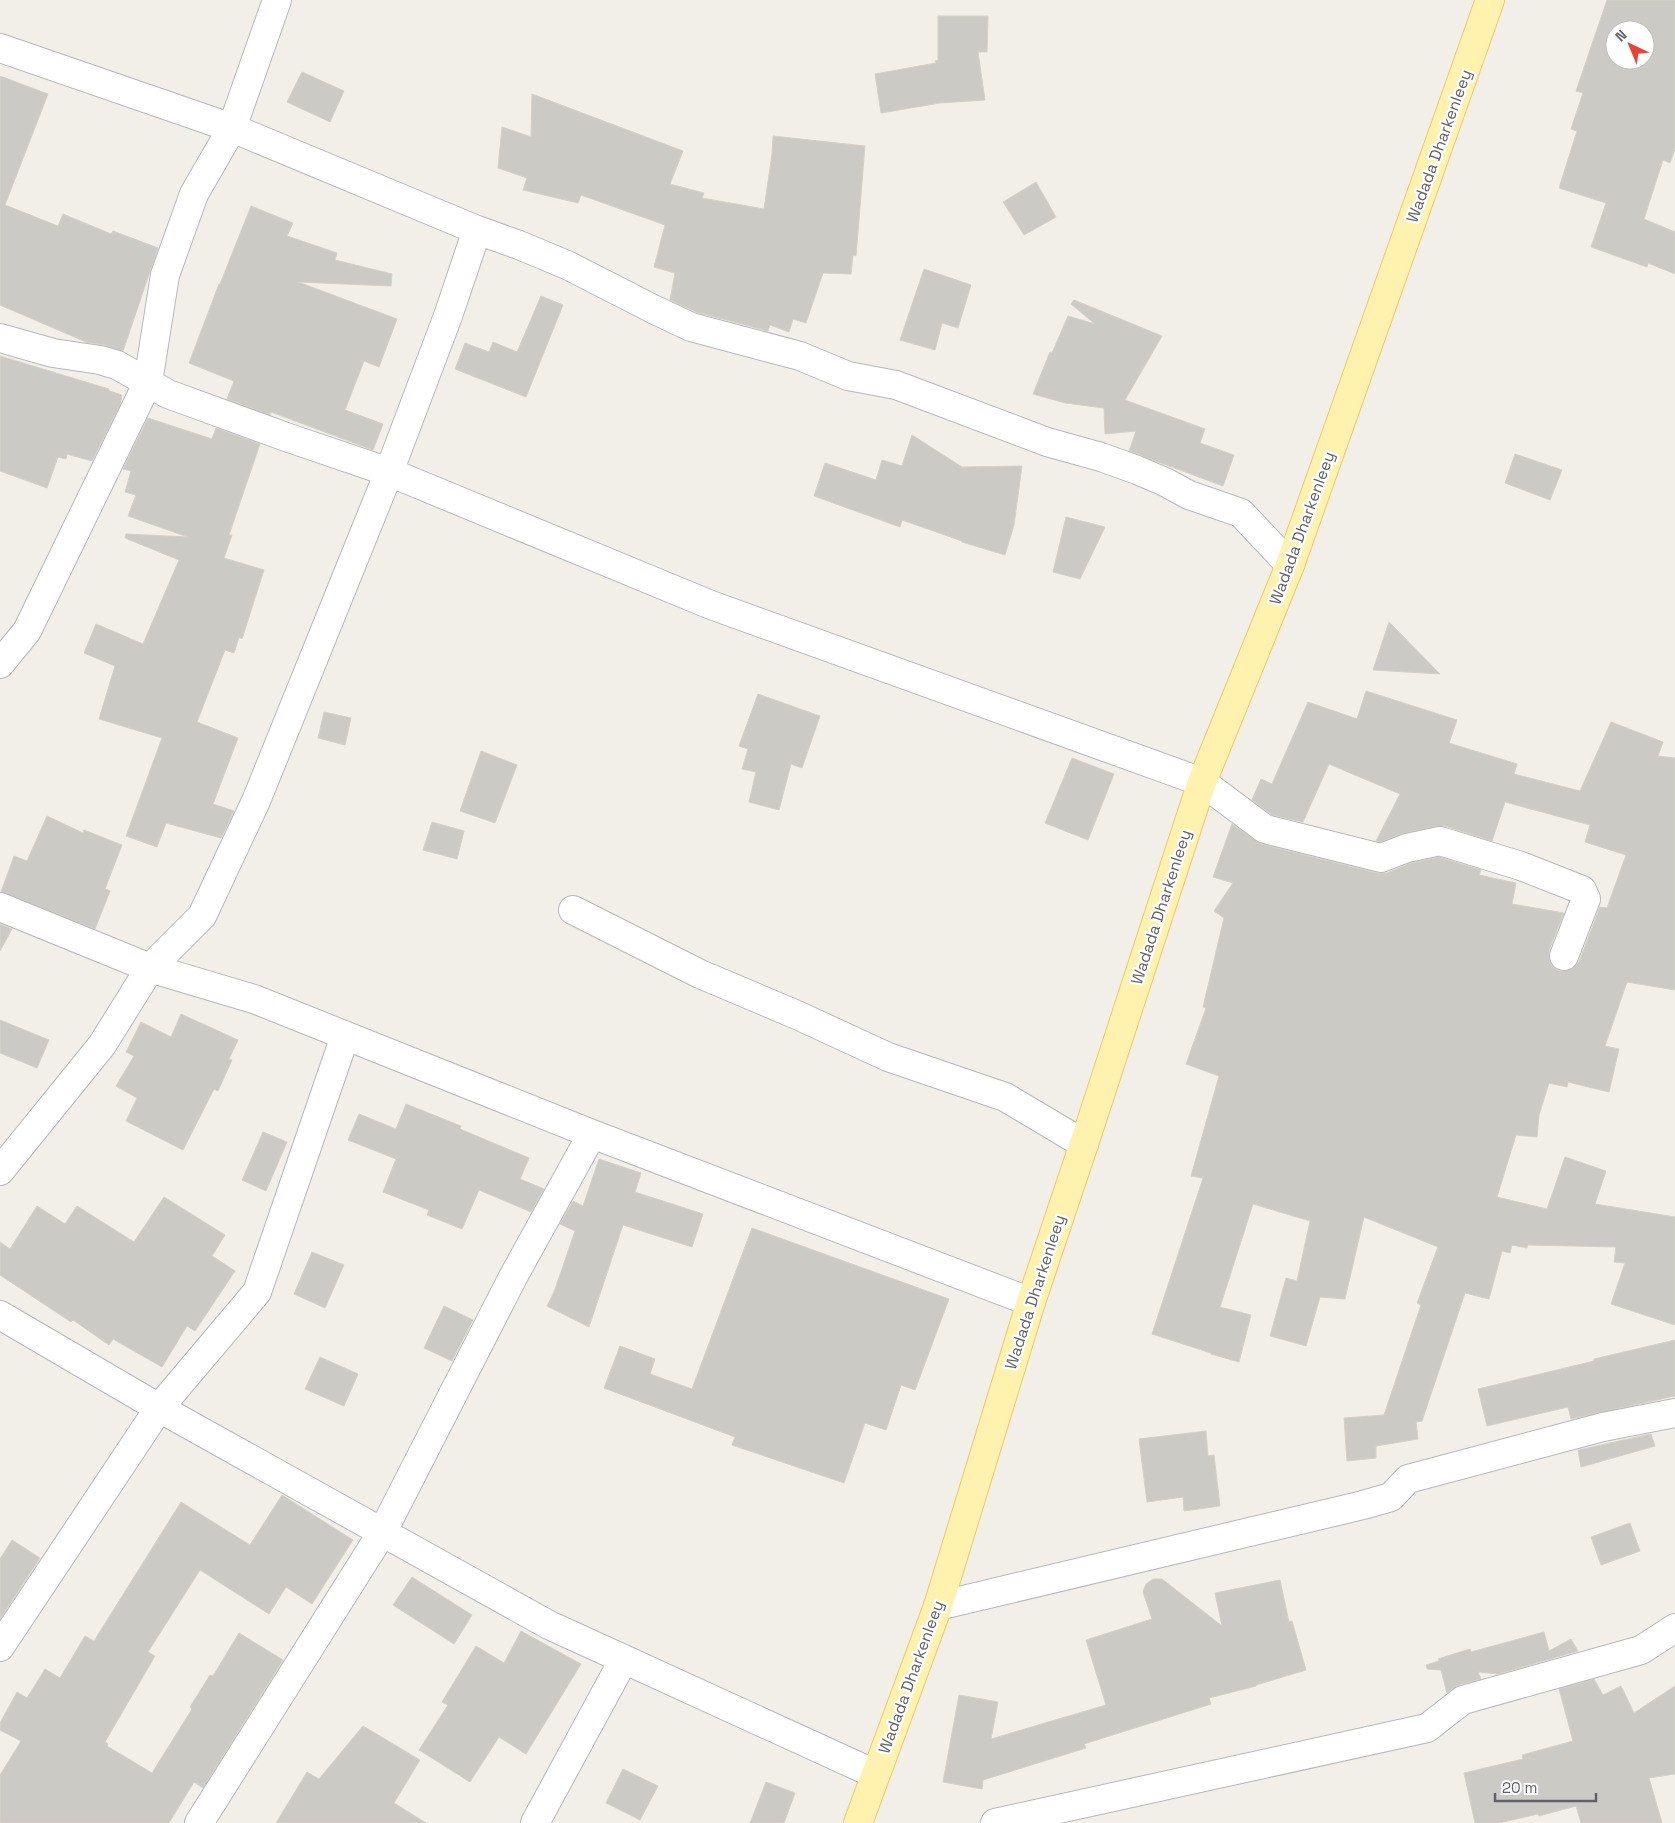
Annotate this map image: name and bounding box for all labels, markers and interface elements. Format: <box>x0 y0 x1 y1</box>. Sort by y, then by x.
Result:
north arrow <box>1605 20 1655 70</box>
text: N <box>1611 26 1631 45</box>
street label: Wadada Dharkenleey <box>1402 67 1476 225</box>
street label: Wadada Dharkenleey <box>1265 449 1339 607</box>
street label: Wadada Dharkenleey <box>1126 827 1196 987</box>
street label: Wadada Dharkenleey <box>1000 1212 1070 1372</box>
street label: Wadada Dharkenleey <box>874 1598 948 1756</box>
scale bar <box>1495 1770 1596 1802</box>
text: 20 m <box>1502 1778 1537 1797</box>

